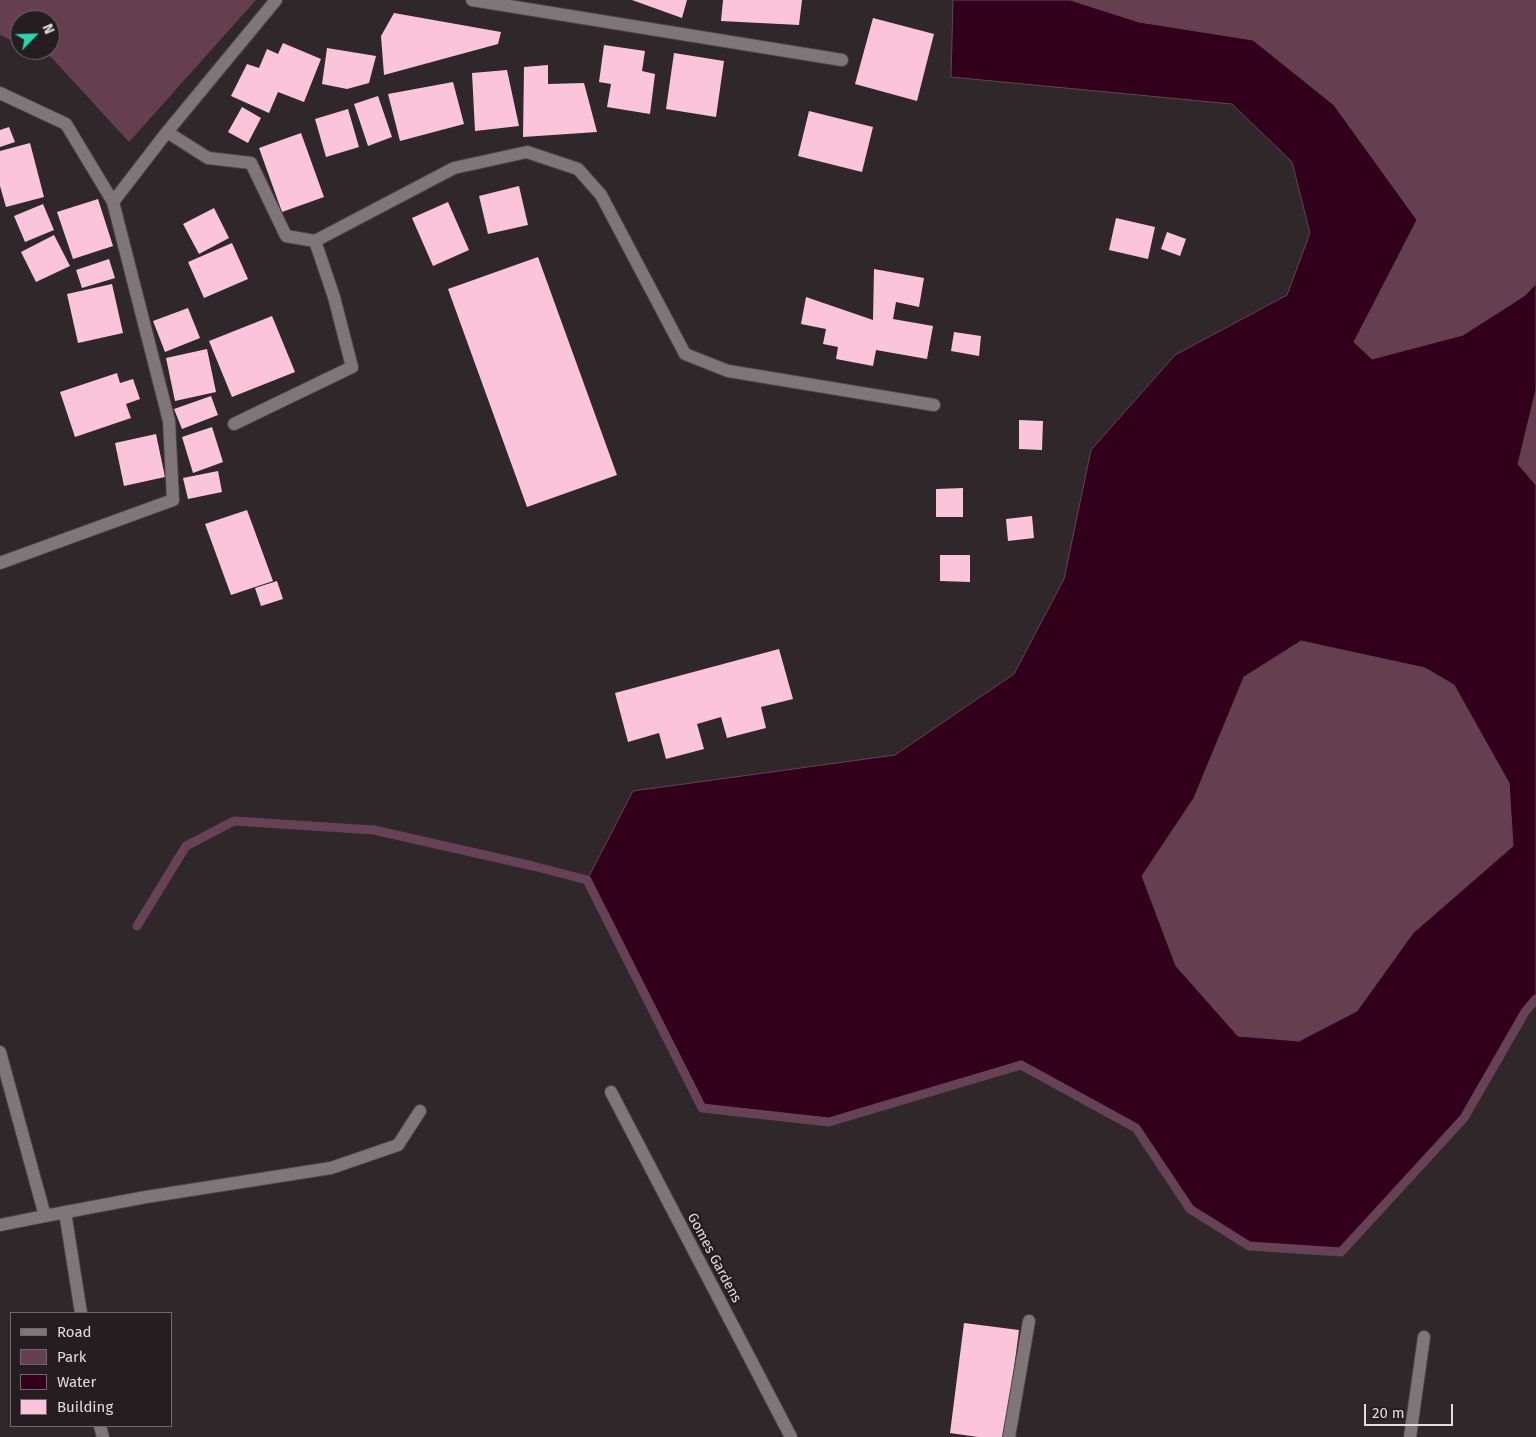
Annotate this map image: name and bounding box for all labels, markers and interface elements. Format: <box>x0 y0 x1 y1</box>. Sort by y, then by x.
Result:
north arrow <box>10 10 60 60</box>
text: N <box>39 21 58 37</box>
street label: Gomes Gardens <box>683 1210 745 1306</box>
legend <box>10 1312 172 1427</box>
text: Road <box>57 1323 92 1341</box>
text: Park <box>57 1348 87 1366</box>
text: Water <box>57 1373 96 1391</box>
scale bar <box>1366 1394 1455 1426</box>
text: Building <box>57 1398 113 1416</box>
text: 20 m <box>1372 1404 1405 1422</box>

